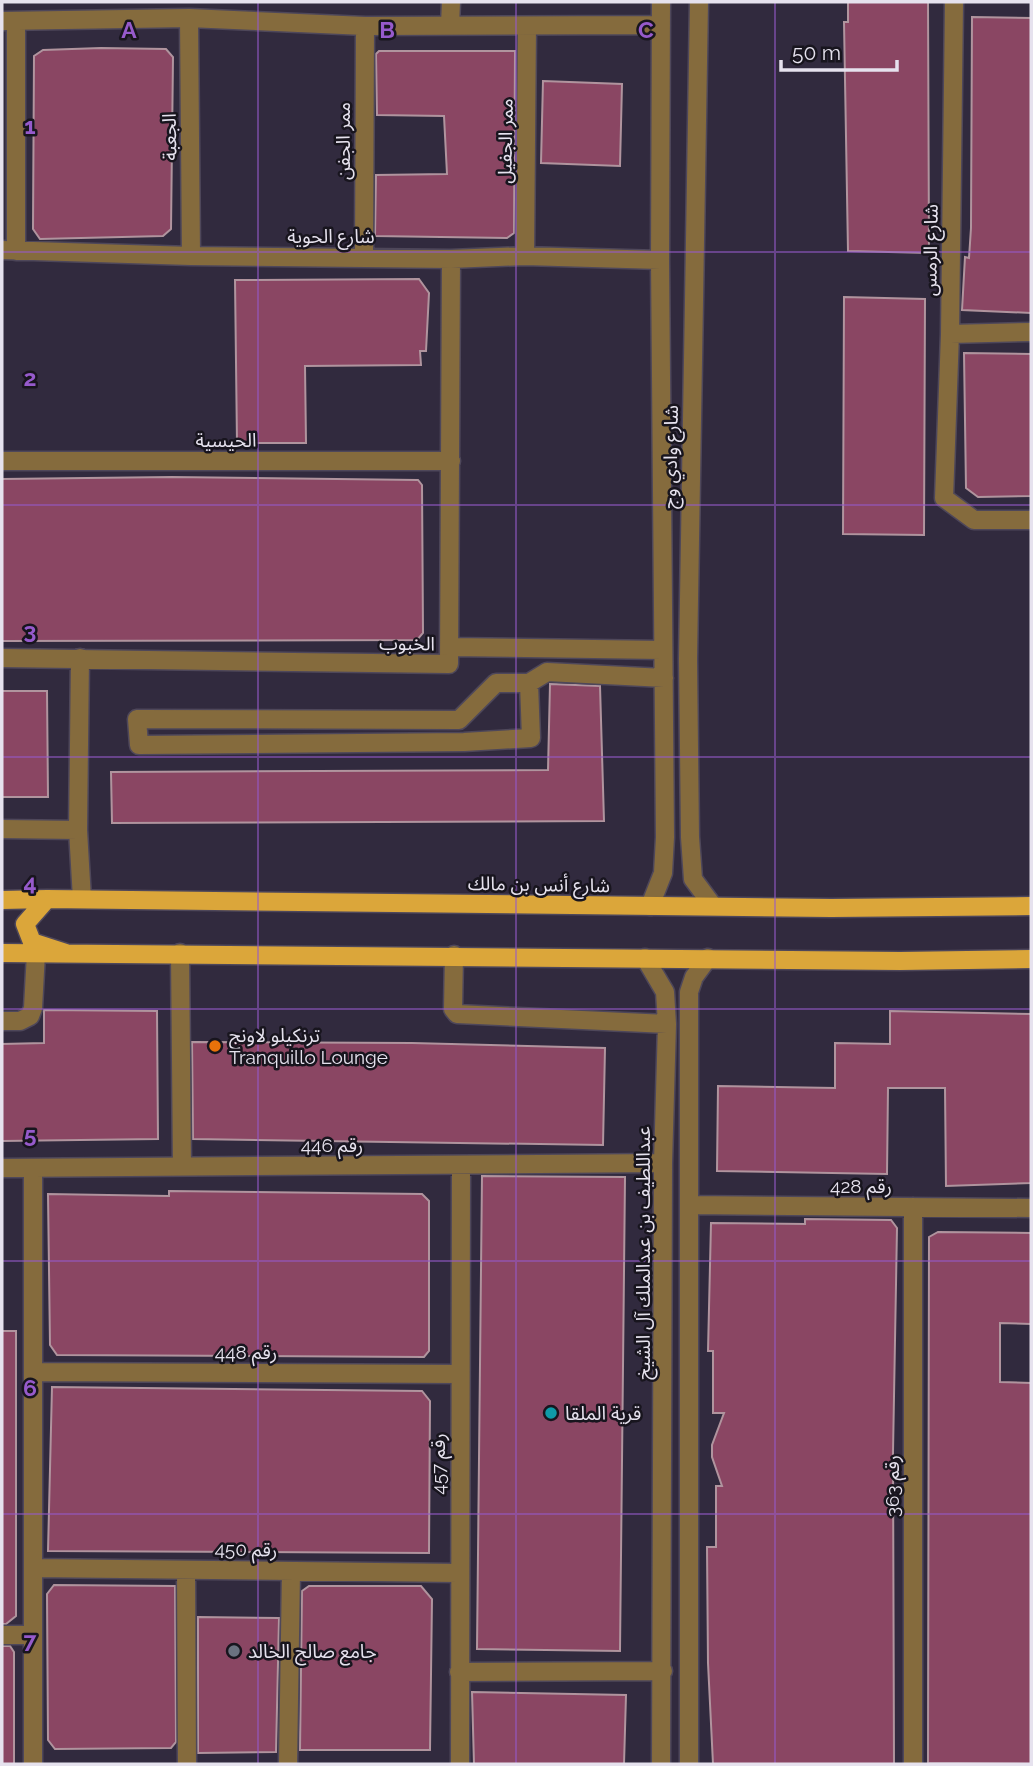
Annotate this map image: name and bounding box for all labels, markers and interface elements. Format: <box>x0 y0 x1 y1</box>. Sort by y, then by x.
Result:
text: A <box>121 16 137 43</box>
text: B <box>379 16 395 43</box>
text: C <box>638 16 654 43</box>
scale bar <box>781 28 897 72</box>
text: 50 m <box>792 40 841 65</box>
street label: ممر الجفيل <box>493 98 518 184</box>
street label: ممر الجفن <box>332 102 355 180</box>
text: 1 <box>24 112 36 139</box>
street label: الجعبة <box>158 113 180 161</box>
street label: شارع الرمس <box>918 204 945 296</box>
street label: شارع الحوية <box>287 225 375 250</box>
text: 2 <box>24 364 36 391</box>
street label: شارع وادي وج <box>658 405 686 509</box>
street label: الحيسية <box>195 429 257 451</box>
text: 3 <box>24 617 36 644</box>
street label: الخبوب <box>379 632 435 655</box>
text: 4 <box>23 869 37 896</box>
street label: شارع أنس بن مالك <box>468 872 610 899</box>
place label: ترنكيلو لاونج Tranquillo Lounge <box>229 1024 388 1068</box>
marker: ترنكيلو لاونج Tranquillo Lounge <box>207 1038 223 1054</box>
text: 5 <box>24 1121 37 1148</box>
street label: عبداللطيف بن عبدالملك آل الشيخ <box>632 1126 658 1380</box>
street label: رقم 446 <box>301 1134 363 1160</box>
street label: رقم 428 <box>830 1175 892 1201</box>
street label: رقم 448 <box>215 1341 277 1367</box>
text: 6 <box>23 1374 37 1401</box>
place label: قرية الملقا <box>565 1402 641 1425</box>
marker: قرية الملقا <box>543 1405 559 1421</box>
street label: رقم 457 <box>427 1433 453 1495</box>
street label: رقم 363 <box>881 1455 907 1517</box>
street label: رقم 450 <box>214 1537 278 1565</box>
text: 7 <box>24 1626 37 1653</box>
place label: جامع صالح الخالد <box>248 1640 377 1666</box>
marker: جامع صالح الخالد <box>226 1643 242 1659</box>

